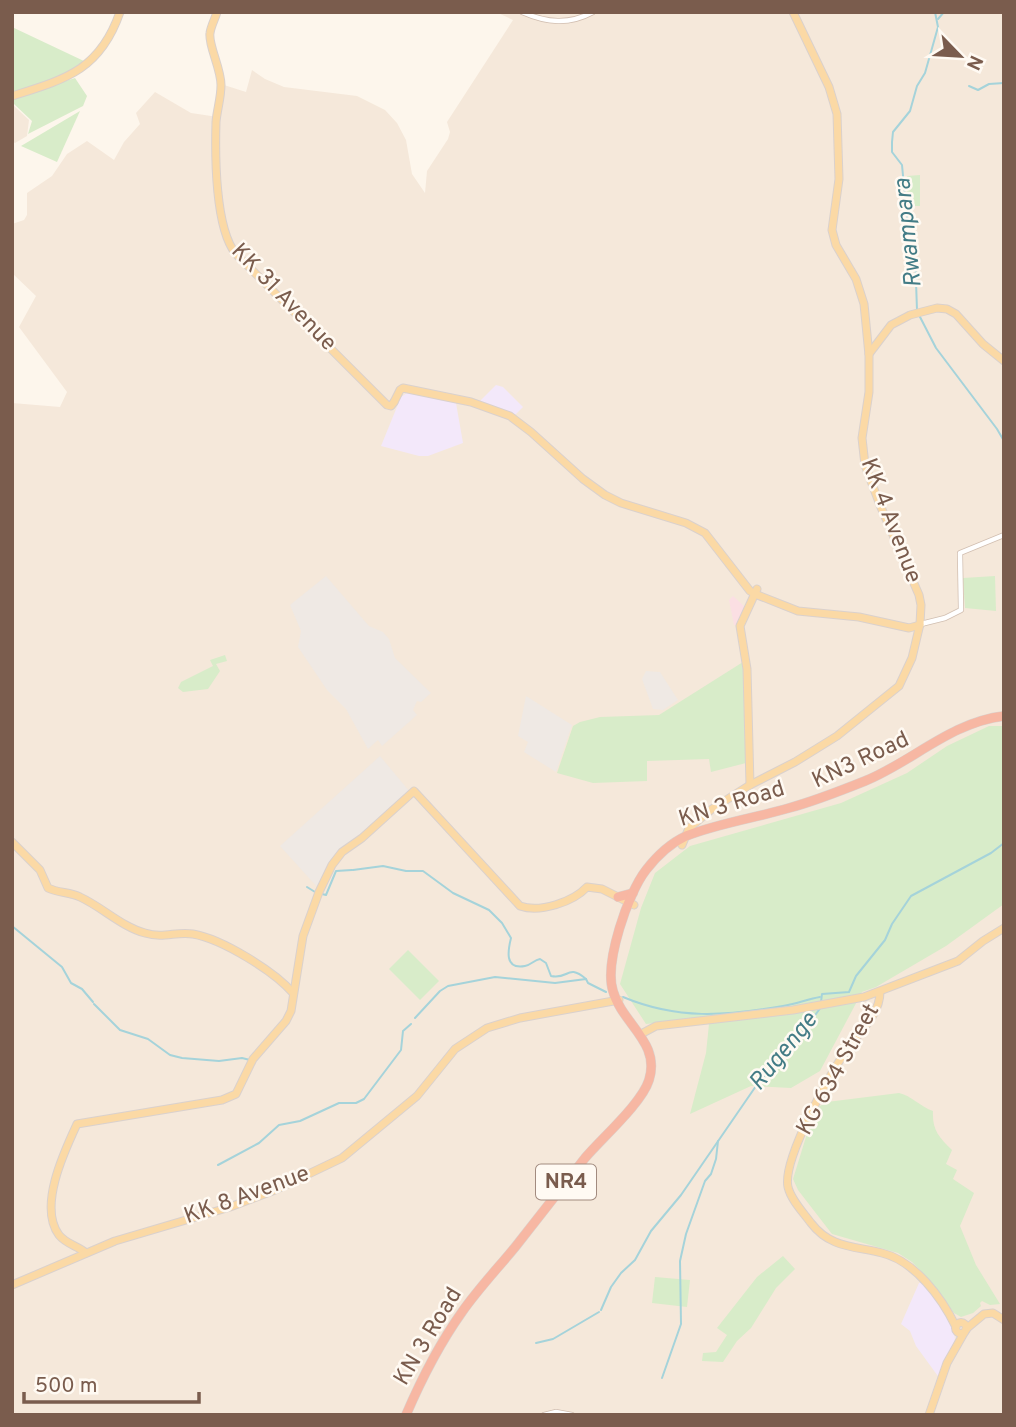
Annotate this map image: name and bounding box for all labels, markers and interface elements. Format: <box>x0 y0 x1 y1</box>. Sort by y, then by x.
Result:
north arrow <box>925 21 995 91</box>
text: N <box>960 51 987 74</box>
water label: Rwampara <box>888 176 930 289</box>
street label: KK 31 Avenue <box>224 238 342 358</box>
street label: KK 4 Avenue <box>853 454 927 588</box>
street label: KN3 Road <box>808 726 914 796</box>
street label: KN 3 Road <box>675 775 789 835</box>
street label: KG 634 Street <box>791 999 887 1141</box>
water label: Rugenge <box>743 1006 825 1097</box>
street label: KK 8 Avenue <box>180 1160 314 1232</box>
road number: NR4 <box>536 1164 596 1200</box>
street label: KN 3 Road <box>388 1283 470 1391</box>
scale bar <box>24 1360 200 1404</box>
text: 500 m <box>35 1373 98 1400</box>

